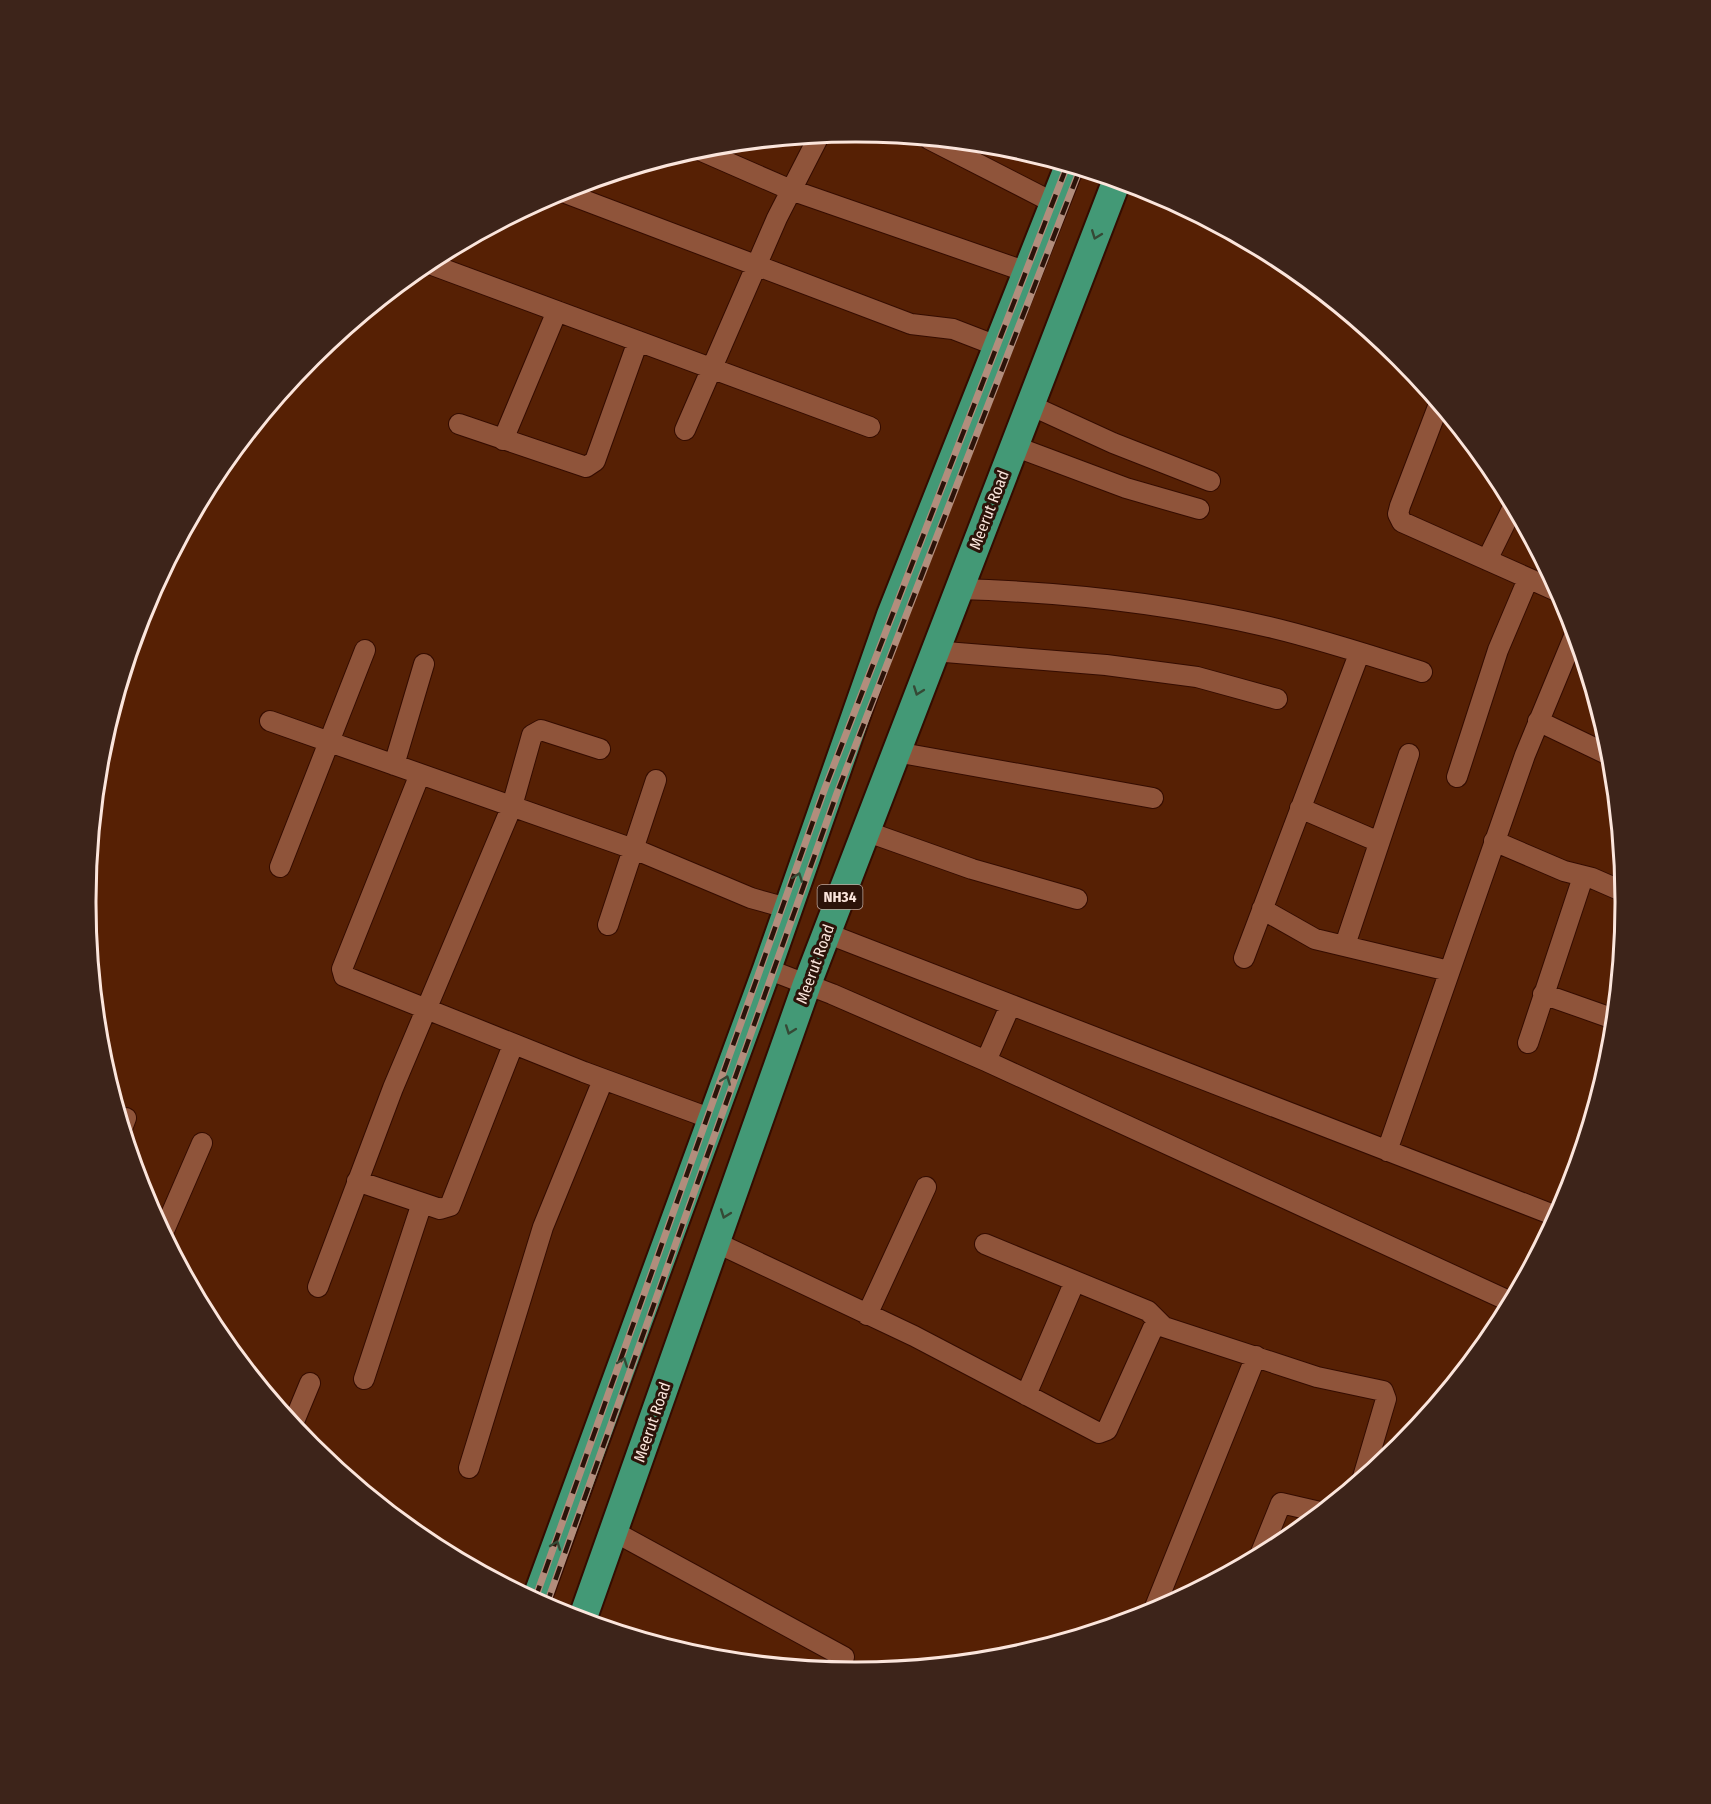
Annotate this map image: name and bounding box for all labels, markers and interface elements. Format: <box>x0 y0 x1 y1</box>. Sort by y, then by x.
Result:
one-way arrow <box>1090 229 1103 240</box>
street label: Meerut Road <box>965 468 1013 552</box>
one-way arrow <box>913 685 926 696</box>
one-way arrow <box>790 872 803 882</box>
road number: NH34 <box>818 885 862 909</box>
street label: Meerut Road <box>792 922 838 1006</box>
one-way arrow <box>785 1024 798 1035</box>
one-way arrow <box>719 1075 731 1086</box>
one-way arrow <box>719 1208 732 1219</box>
one-way arrow <box>616 1357 629 1368</box>
street label: Meerut Road <box>629 1380 675 1464</box>
one-way arrow <box>549 1540 562 1551</box>

